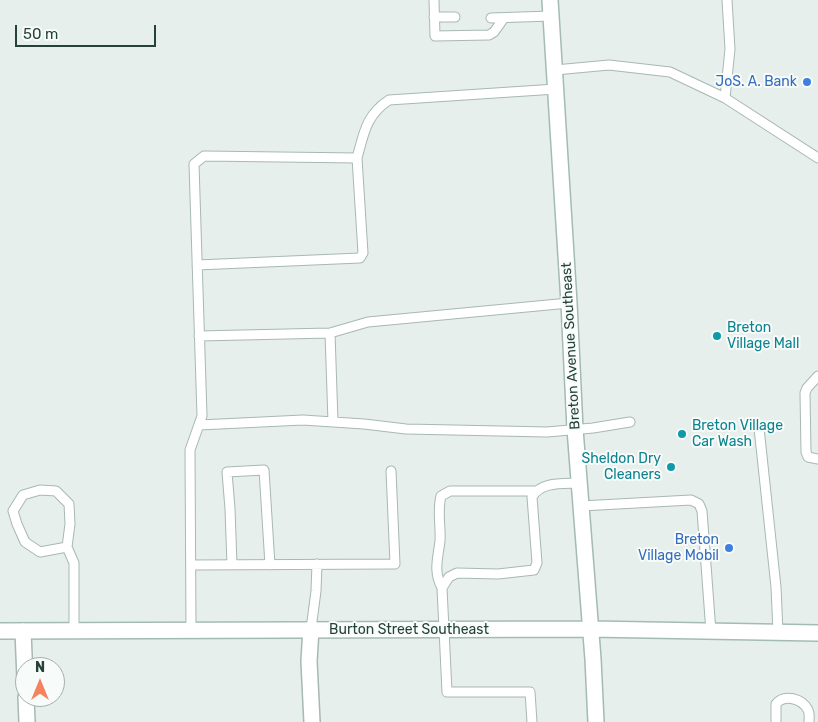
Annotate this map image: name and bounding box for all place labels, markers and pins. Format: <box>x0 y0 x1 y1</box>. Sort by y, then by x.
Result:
place label: JoS. A. Bank <box>715 74 797 90</box>
marker: JoS. A. Bank <box>801 76 813 88</box>
place label: Breton Village Mall <box>727 320 799 352</box>
marker: Breton Village Mall <box>711 330 723 342</box>
place label: Breton Village Car Wash <box>692 418 783 451</box>
marker: Breton Village Car Wash <box>676 428 688 440</box>
place label: Sheldon Dry Cleaners <box>582 451 661 484</box>
marker: Sheldon Dry Cleaners <box>665 461 677 473</box>
place label: Breton Village Mobil <box>638 532 719 564</box>
marker: Breton Village Mobil <box>723 542 735 554</box>

